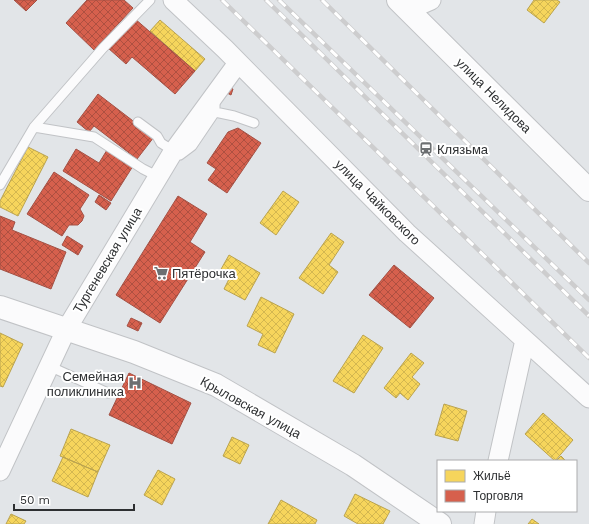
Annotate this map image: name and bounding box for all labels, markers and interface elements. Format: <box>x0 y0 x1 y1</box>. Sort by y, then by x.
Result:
street label: улица Нелидова <box>453 55 535 137</box>
station icon: Клязьма <box>418 141 434 157</box>
place label: Клязьма <box>437 142 489 157</box>
street label: улица Чайковского <box>332 157 423 248</box>
street label: Тургеневская улица <box>70 204 145 316</box>
supermarket icon: Пятёрочка <box>153 265 169 281</box>
place label: Пятёрочка <box>172 266 236 281</box>
place label: Семейная поликлиника <box>47 369 125 399</box>
street label: Крыловская улица <box>198 374 304 442</box>
hospital icon: Семейная поликлиника <box>127 375 143 391</box>
legend <box>437 460 577 512</box>
text: Жильё <box>473 469 511 483</box>
scale bar <box>14 486 134 512</box>
text: Торговля <box>473 489 523 503</box>
text: 50 m <box>20 493 50 507</box>

